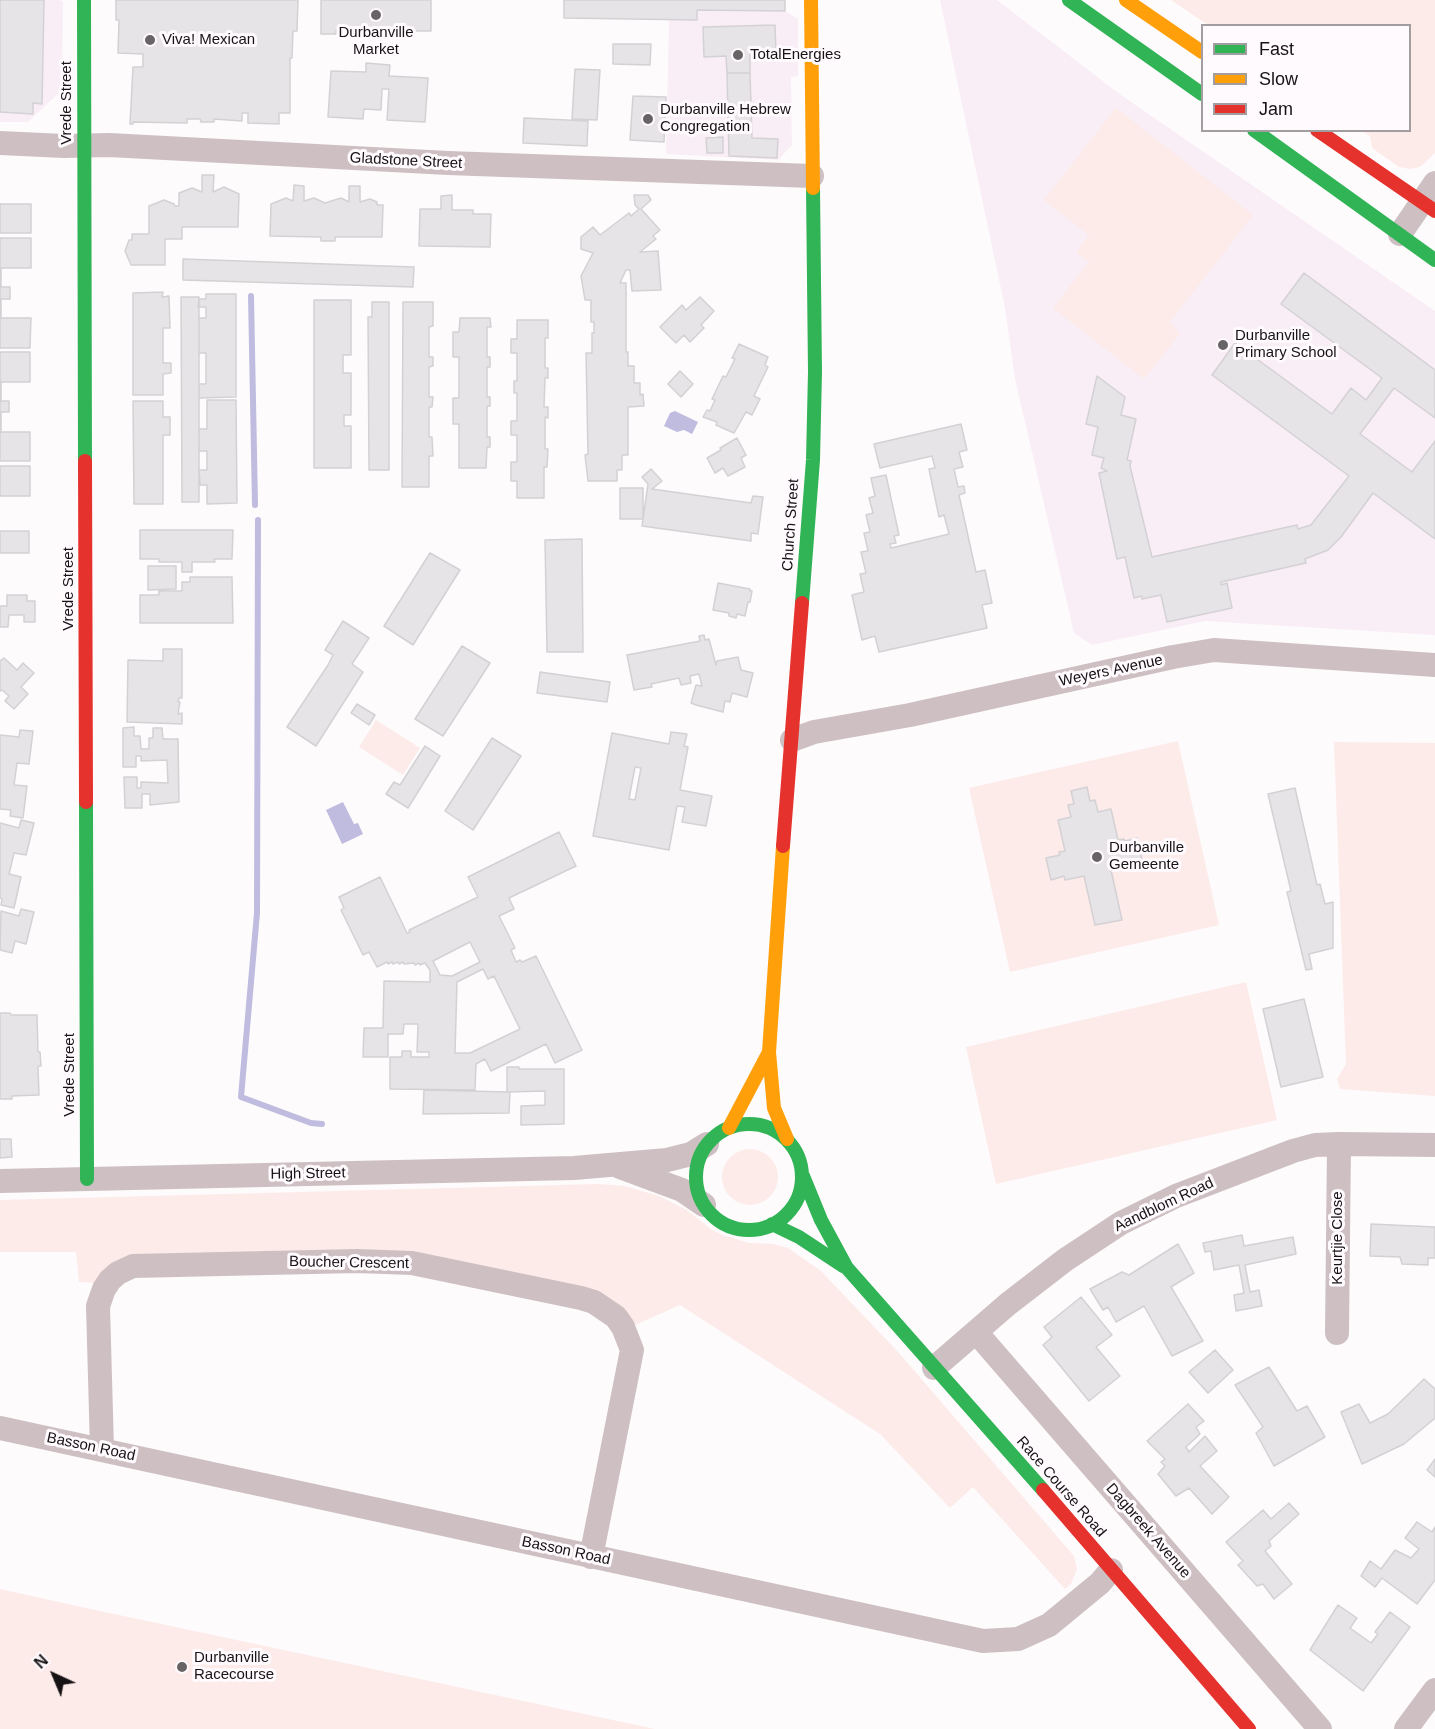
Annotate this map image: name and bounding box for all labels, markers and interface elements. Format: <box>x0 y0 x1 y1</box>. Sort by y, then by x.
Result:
marker: Durbanville Market <box>369 8 383 22</box>
place label: Durbanville Market <box>338 24 414 59</box>
legend <box>1201 24 1411 132</box>
place label: Viva! Mexican <box>162 31 255 49</box>
marker: Viva! Mexican <box>143 33 157 47</box>
text: Fast <box>1259 39 1294 59</box>
place label: TotalEnergies <box>750 46 841 64</box>
marker: TotalEnergies <box>731 48 745 62</box>
street label: Vrede Street <box>58 61 76 145</box>
text: Slow <box>1259 69 1298 89</box>
text: Jam <box>1259 99 1293 119</box>
place label: Durbanville Hebrew Congregation <box>660 101 791 136</box>
marker: Durbanville Hebrew Congregation <box>641 112 655 126</box>
street label: Gladstone Street <box>349 149 463 173</box>
place label: Durbanville Primary School <box>1235 327 1337 362</box>
marker: Durbanville Primary School <box>1216 338 1230 352</box>
street label: Church Street <box>779 478 803 572</box>
street label: Vrede Street <box>60 547 78 631</box>
street label: Weyers Avenue <box>1058 651 1164 691</box>
place label: Durbanville Gemeente <box>1109 839 1184 874</box>
marker: Durbanville Gemeente <box>1090 850 1104 864</box>
street label: Vrede Street <box>61 1033 79 1117</box>
street label: High Street <box>270 1164 346 1184</box>
street label: Aandblom Road <box>1111 1174 1217 1236</box>
street label: Keurtjie Close <box>1329 1191 1347 1285</box>
street label: Boucher Crescent <box>289 1253 409 1273</box>
street label: Basson Road <box>45 1429 137 1465</box>
street label: Race Course Road <box>1012 1433 1110 1541</box>
street label: Dagbreek Avenue <box>1102 1480 1194 1582</box>
street label: Basson Road <box>520 1533 612 1569</box>
north arrow <box>24 1645 84 1705</box>
place label: Durbanville Racecourse <box>194 1649 274 1684</box>
text: N <box>31 1652 51 1672</box>
marker: Durbanville Racecourse <box>175 1660 189 1674</box>

